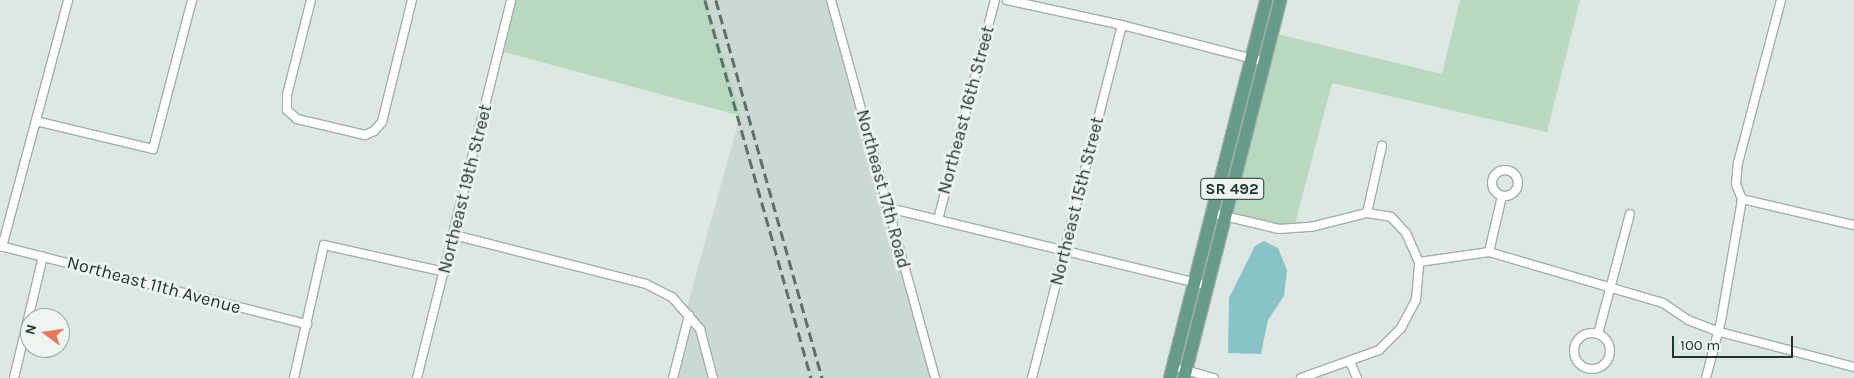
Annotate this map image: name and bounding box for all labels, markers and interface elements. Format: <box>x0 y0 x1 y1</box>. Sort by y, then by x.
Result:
street label: Northeast 16th Street <box>933 23 999 197</box>
street label: Northeast 19th Street <box>434 102 496 276</box>
street label: Northeast 17th Road <box>851 107 915 271</box>
street label: Northeast 15th Street <box>1046 114 1108 288</box>
road number: SR 492 <box>1200 175 1264 202</box>
street label: Northeast 11th Avenue <box>65 251 243 319</box>
north arrow <box>20 308 70 358</box>
text: N <box>21 323 40 336</box>
scale bar <box>1674 326 1795 358</box>
text: 100 m <box>1680 336 1720 354</box>

